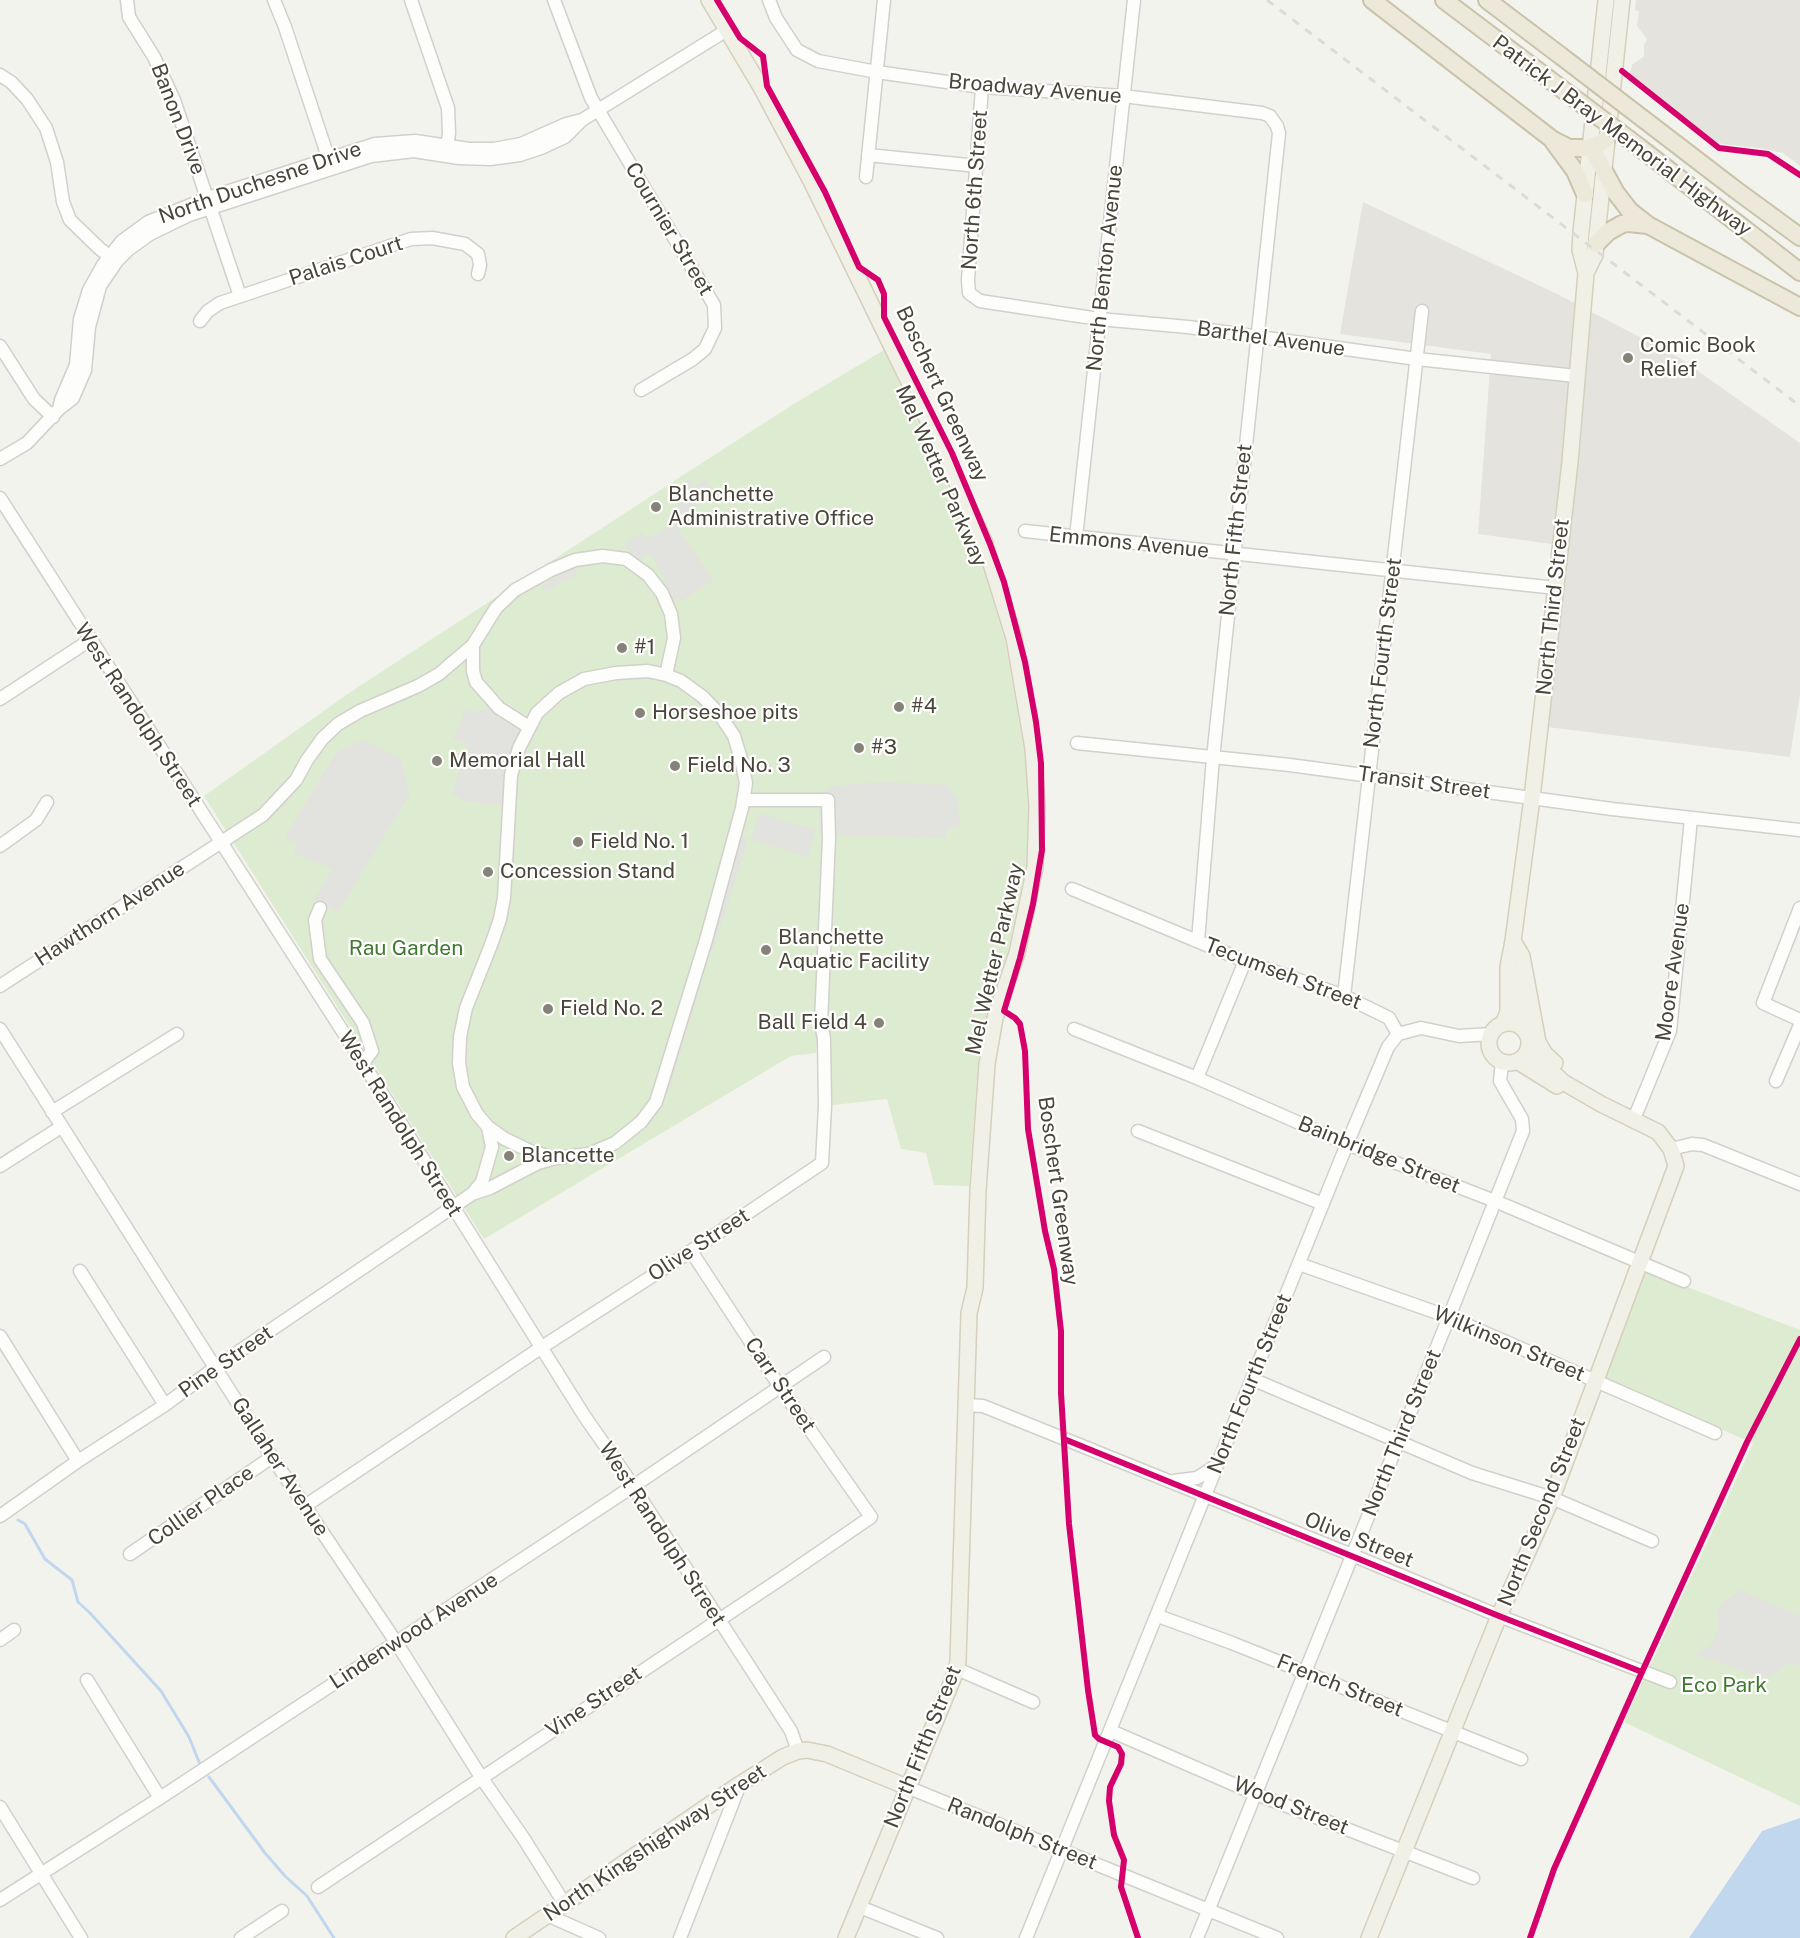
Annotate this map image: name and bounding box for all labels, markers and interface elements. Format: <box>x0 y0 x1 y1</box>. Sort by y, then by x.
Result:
street label: Patrick J Bray Memorial Highway <box>1487 30 1757 242</box>
street label: Banon Drive <box>145 60 211 178</box>
street label: Broadway Avenue <box>947 69 1123 109</box>
street label: North 6th Street <box>957 109 993 271</box>
street label: North Duchesne Drive <box>155 136 365 230</box>
street label: Cournier Street <box>619 158 719 300</box>
street label: North Benton Avenue <box>1082 163 1128 373</box>
street label: Palais Court <box>286 231 406 291</box>
street label: Boschert Greenway <box>890 302 994 486</box>
street label: Barthel Avenue <box>1195 316 1347 362</box>
place label: Comic Book Relief <box>1640 333 1756 383</box>
marker: Comic Book Relief <box>1621 351 1635 365</box>
street label: Mel Wetter Parkway <box>890 381 992 571</box>
street label: North Fifth Street <box>1214 443 1258 617</box>
place label: Blanchette Administrative Office <box>668 482 874 532</box>
marker: Blanchette Administrative Office <box>649 500 663 514</box>
street label: North Third Street <box>1531 517 1575 697</box>
street label: Emmons Avenue <box>1048 522 1210 564</box>
street label: North Fourth Street <box>1359 556 1407 750</box>
street label: West Randolph Street <box>69 618 207 812</box>
place label: #1 <box>634 635 655 661</box>
marker: #1 <box>615 641 629 655</box>
place label: #4 <box>911 694 937 720</box>
place label: Horseshoe pits <box>652 700 798 726</box>
marker: #4 <box>892 700 906 714</box>
marker: Horseshoe pits <box>633 706 647 720</box>
place label: #3 <box>871 735 897 761</box>
marker: #3 <box>852 741 866 755</box>
place label: Memorial Hall <box>449 748 586 774</box>
place label: Field No. 3 <box>687 753 791 779</box>
marker: Memorial Hall <box>430 754 444 768</box>
marker: Field No. 3 <box>668 759 682 773</box>
street label: Transit Street <box>1356 761 1492 805</box>
place label: Field No. 1 <box>590 829 689 855</box>
marker: Field No. 1 <box>571 835 585 849</box>
street label: Hawthorn Avenue <box>30 856 190 972</box>
place label: Concession Stand <box>500 859 675 885</box>
street label: Mel Wetter Parkway <box>961 861 1029 1057</box>
marker: Concession Stand <box>481 865 495 879</box>
street label: Moore Avenue <box>1651 901 1695 1043</box>
place label: Blanchette Aquatic Facility <box>778 925 930 975</box>
street label: Tecumseh Street <box>1201 933 1365 1015</box>
park label: Rau Garden <box>349 936 463 962</box>
marker: Blanchette Aquatic Facility <box>759 943 773 957</box>
place label: Field No. 2 <box>560 996 663 1022</box>
marker: Field No. 2 <box>541 1002 555 1016</box>
place label: Ball Field 4 <box>758 1010 867 1036</box>
marker: Ball Field 4 <box>872 1016 886 1030</box>
street label: West Randolph Street <box>333 1027 467 1221</box>
street label: Boschert Greenway <box>1032 1095 1084 1287</box>
street label: Bainbridge Street <box>1294 1111 1464 1199</box>
place label: Blancette <box>521 1143 615 1169</box>
marker: Blancette <box>502 1149 516 1163</box>
street label: Olive Street <box>644 1203 754 1287</box>
street label: North Fourth Street <box>1202 1290 1298 1478</box>
street label: Wilkinson Street <box>1430 1301 1588 1387</box>
street label: Pine Street <box>174 1320 278 1404</box>
street label: Carr Street <box>739 1333 821 1437</box>
street label: North Third Street <box>1357 1346 1447 1520</box>
street label: Gallaher Avenue <box>226 1393 334 1541</box>
street label: North Second Street <box>1493 1414 1591 1610</box>
street label: West Randolph Street <box>593 1437 731 1631</box>
street label: Collier Place <box>143 1460 259 1552</box>
street label: Olive Street <box>1301 1507 1417 1573</box>
street label: Lindenwood Avenue <box>325 1567 503 1695</box>
street label: French Street <box>1273 1649 1407 1723</box>
street label: Vine Street <box>541 1661 647 1743</box>
street label: North Fifth Street <box>879 1662 967 1832</box>
park label: Eco Park <box>1681 1673 1767 1699</box>
street label: North Kingshighway Street <box>539 1759 771 1927</box>
street label: Wood Street <box>1230 1772 1352 1840</box>
street label: Randolph Street <box>943 1792 1101 1876</box>

